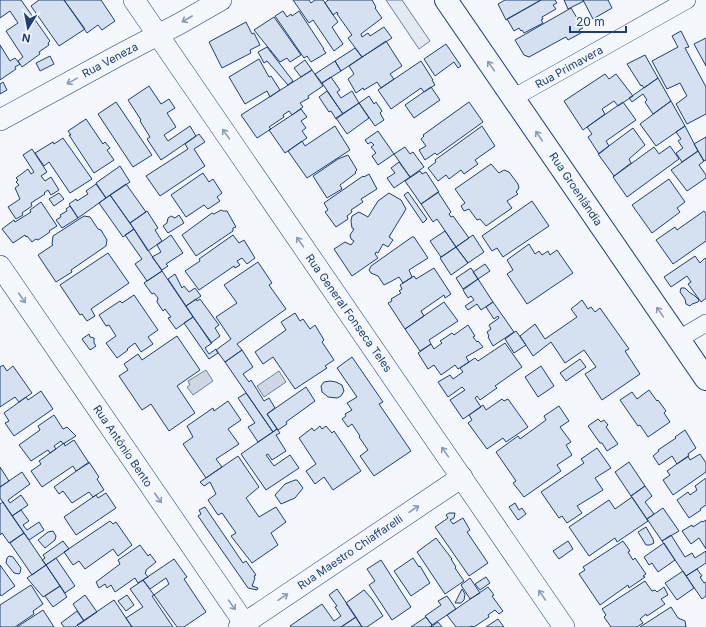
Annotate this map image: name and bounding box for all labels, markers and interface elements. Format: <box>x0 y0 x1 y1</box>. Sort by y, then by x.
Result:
north arrow <box>8 8 48 48</box>
scale bar <box>570 8 626 34</box>
text: 20 m <box>576 14 605 29</box>
one-way arrow <box>181 16 193 24</box>
text: N <box>21 30 32 45</box>
street label: Rua Veneza <box>80 39 140 81</box>
street label: Rua Primavera <box>533 43 605 91</box>
one-way arrow <box>487 61 495 72</box>
one-way arrow <box>66 77 78 85</box>
one-way arrow <box>222 129 230 140</box>
one-way arrow <box>535 130 543 141</box>
street label: Rua Groenlândia <box>546 150 606 228</box>
one-way arrow <box>296 236 304 247</box>
street label: Rua General Fonseca Teles <box>303 251 395 375</box>
one-way arrow <box>18 292 26 303</box>
one-way arrow <box>656 307 664 318</box>
street label: Rua Antônio Bento <box>90 402 156 490</box>
one-way arrow <box>441 447 449 458</box>
one-way arrow <box>154 492 162 503</box>
one-way arrow <box>408 505 419 513</box>
street label: Rua Maestro Chiaffarelli <box>295 512 405 592</box>
one-way arrow <box>538 590 546 601</box>
one-way arrow <box>277 593 288 601</box>
one-way arrow <box>228 599 236 610</box>

